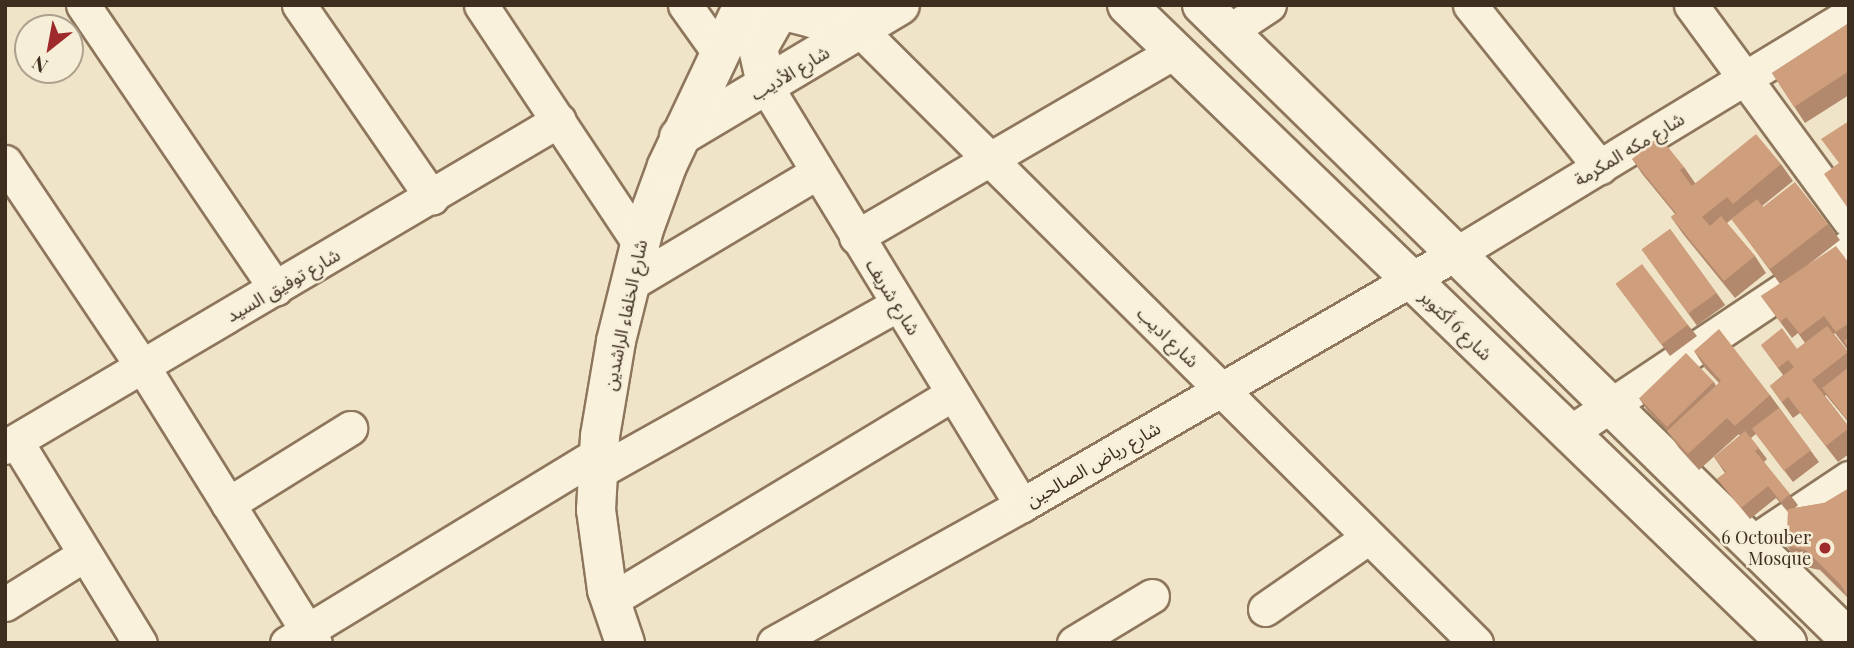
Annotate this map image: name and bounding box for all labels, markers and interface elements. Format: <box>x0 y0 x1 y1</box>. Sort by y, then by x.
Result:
north arrow <box>14 14 84 84</box>
street label: شارع الأديب <box>747 41 833 105</box>
text: N <box>27 51 52 80</box>
street label: شارع مكه المكرمة <box>1570 108 1688 190</box>
street label: شارع الخلفاء الراشدين <box>598 238 652 392</box>
street label: شارع توفيق السيد <box>222 244 344 326</box>
street label: شارع شريف <box>861 255 925 339</box>
street label: شارع 6 أكتوبر <box>1415 285 1497 365</box>
street label: شارع اديب <box>1133 302 1203 372</box>
street label: شارع رياض الصالحين <box>1022 417 1164 511</box>
place label: 6 Octouber Mosque <box>1721 527 1811 570</box>
marker: 6 Octouber Mosque <box>1817 540 1833 556</box>

